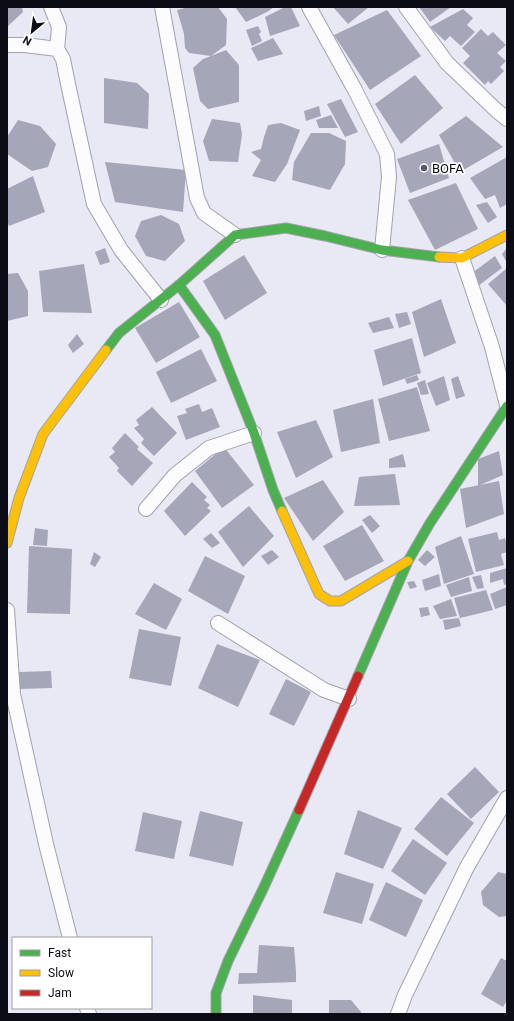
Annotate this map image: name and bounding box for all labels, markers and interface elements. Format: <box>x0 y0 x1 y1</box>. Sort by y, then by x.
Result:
north arrow <box>12 12 52 52</box>
text: N <box>21 33 34 48</box>
place label: BOFA <box>432 161 464 176</box>
marker: BOFA <box>419 163 429 173</box>
legend <box>12 937 152 1009</box>
text: Fast <box>48 946 71 960</box>
text: Slow <box>48 966 74 980</box>
text: Jam <box>48 986 72 1000</box>

